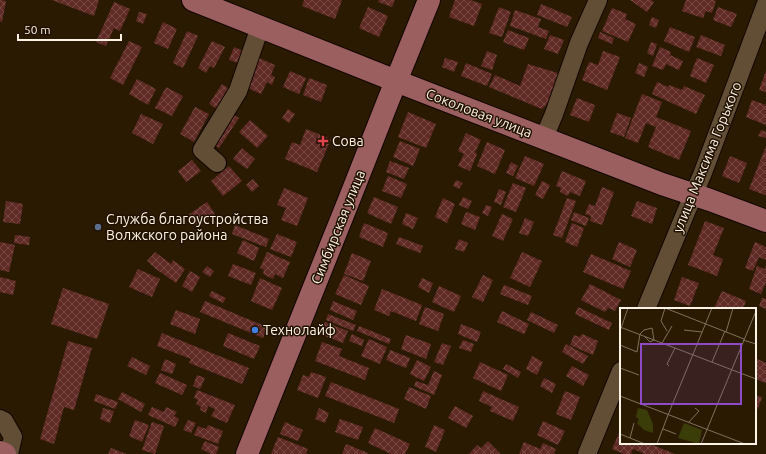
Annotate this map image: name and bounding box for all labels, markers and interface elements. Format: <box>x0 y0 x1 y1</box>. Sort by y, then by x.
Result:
scale bar <box>18 16 121 42</box>
text: 50 m <box>24 23 51 36</box>
street label: улица Максима Горького <box>669 79 745 235</box>
street label: Соколовая улица <box>424 85 534 141</box>
place label: Сова <box>332 133 364 149</box>
marker: Сова <box>317 135 329 147</box>
street label: Симбирская улица <box>308 168 368 286</box>
place label: Служба благоустройства Волжского района <box>106 211 268 243</box>
marker: Служба благоустройства Волжского района <box>93 222 103 232</box>
inset map <box>620 308 756 444</box>
place label: Технолайф <box>263 322 336 338</box>
marker: Технолайф <box>250 325 260 335</box>

